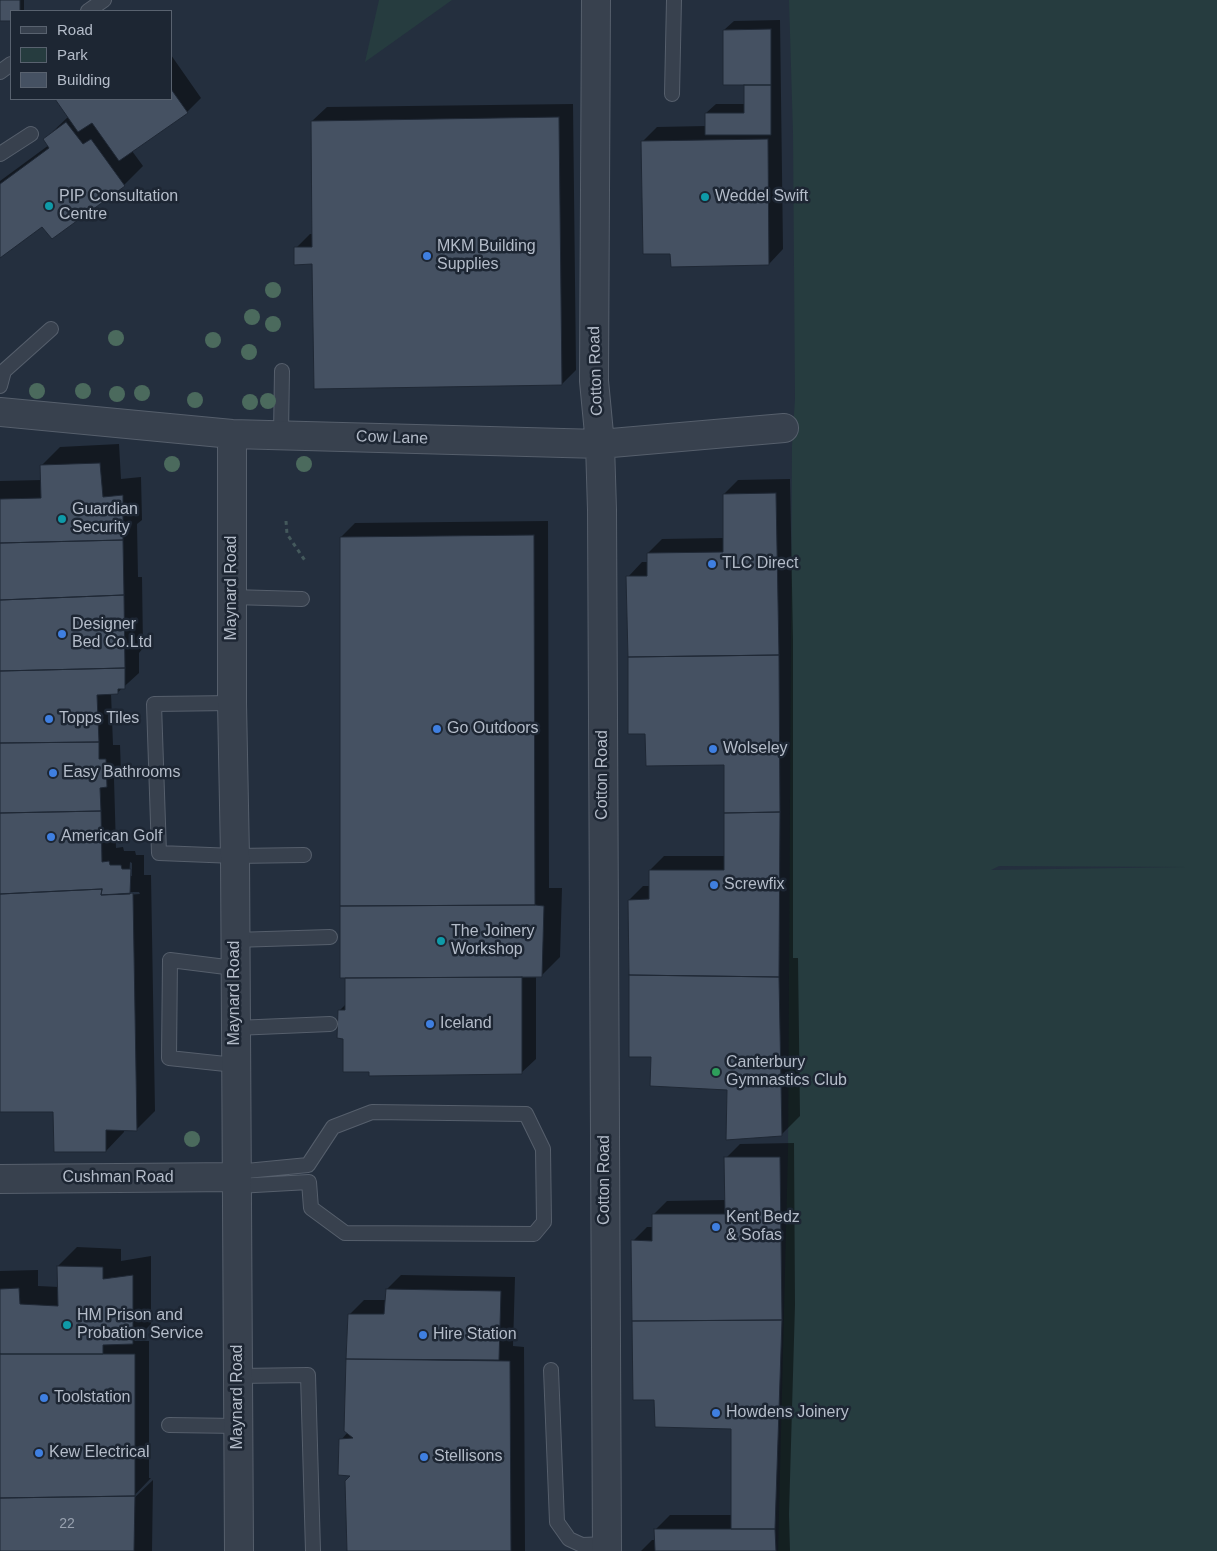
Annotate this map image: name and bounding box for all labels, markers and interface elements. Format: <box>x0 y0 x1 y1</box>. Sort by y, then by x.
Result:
legend <box>10 10 172 100</box>
text: Road <box>57 21 93 38</box>
text: Park <box>57 46 88 63</box>
text: Building <box>57 71 110 88</box>
place label: PIP Consultation Centre <box>59 187 178 225</box>
place label: Weddel Swift <box>715 187 808 207</box>
marker: Weddel Swift <box>699 191 711 203</box>
marker: PIP Consultation Centre <box>43 200 55 212</box>
place label: MKM Building Supplies <box>437 237 536 275</box>
marker: MKM Building Supplies <box>421 250 433 262</box>
street label: Cotton Road <box>585 326 607 416</box>
street label: Cow Lane <box>356 427 428 449</box>
place label: Guardian Security <box>72 500 138 538</box>
marker: Guardian Security <box>56 513 68 525</box>
street label: Maynard Road <box>222 536 242 640</box>
place label: TLC Direct <box>722 554 798 574</box>
marker: TLC Direct <box>706 558 718 570</box>
place label: Designer Bed Co.Ltd <box>72 615 152 653</box>
marker: Designer Bed Co.Ltd <box>56 628 68 640</box>
place label: Topps Tiles <box>59 709 139 729</box>
marker: Topps Tiles <box>43 713 55 725</box>
place label: Go Outdoors <box>447 719 539 739</box>
marker: Go Outdoors <box>431 723 443 735</box>
street label: Cotton Road <box>593 730 613 820</box>
place label: Wolseley <box>723 739 788 759</box>
marker: Wolseley <box>707 743 719 755</box>
place label: Easy Bathrooms <box>63 763 180 783</box>
marker: Easy Bathrooms <box>47 767 59 779</box>
place label: American Golf <box>61 827 162 847</box>
marker: American Golf <box>45 831 57 843</box>
place label: Screwfix <box>724 875 784 895</box>
marker: Screwfix <box>708 879 720 891</box>
place label: The Joinery Workshop <box>451 922 535 960</box>
marker: The Joinery Workshop <box>435 935 447 947</box>
street label: Maynard Road <box>225 941 245 1045</box>
place label: Iceland <box>440 1014 492 1034</box>
marker: Iceland <box>424 1018 436 1030</box>
place label: Canterbury Gymnastics Club <box>726 1053 847 1091</box>
marker: Canterbury Gymnastics Club <box>710 1066 722 1078</box>
street label: Cotton Road <box>595 1135 615 1225</box>
street label: Cushman Road <box>62 1168 174 1188</box>
place label: Kent Bedz & Sofas <box>726 1208 800 1246</box>
marker: Kent Bedz & Sofas <box>710 1221 722 1233</box>
place label: HM Prison and Probation Service <box>77 1306 203 1344</box>
marker: HM Prison and Probation Service <box>61 1319 73 1331</box>
place label: Hire Station <box>433 1325 517 1345</box>
marker: Hire Station <box>417 1329 429 1341</box>
street label: Maynard Road <box>228 1345 248 1449</box>
place label: Toolstation <box>54 1388 130 1408</box>
marker: Toolstation <box>38 1392 50 1404</box>
place label: Howdens Joinery <box>726 1403 849 1423</box>
marker: Howdens Joinery <box>710 1407 722 1419</box>
place label: Kew Electrical <box>49 1443 149 1463</box>
marker: Kew Electrical <box>33 1447 45 1459</box>
place label: Stellisons <box>434 1447 502 1467</box>
marker: Stellisons <box>418 1451 430 1463</box>
house number: 22 <box>59 1516 75 1532</box>

